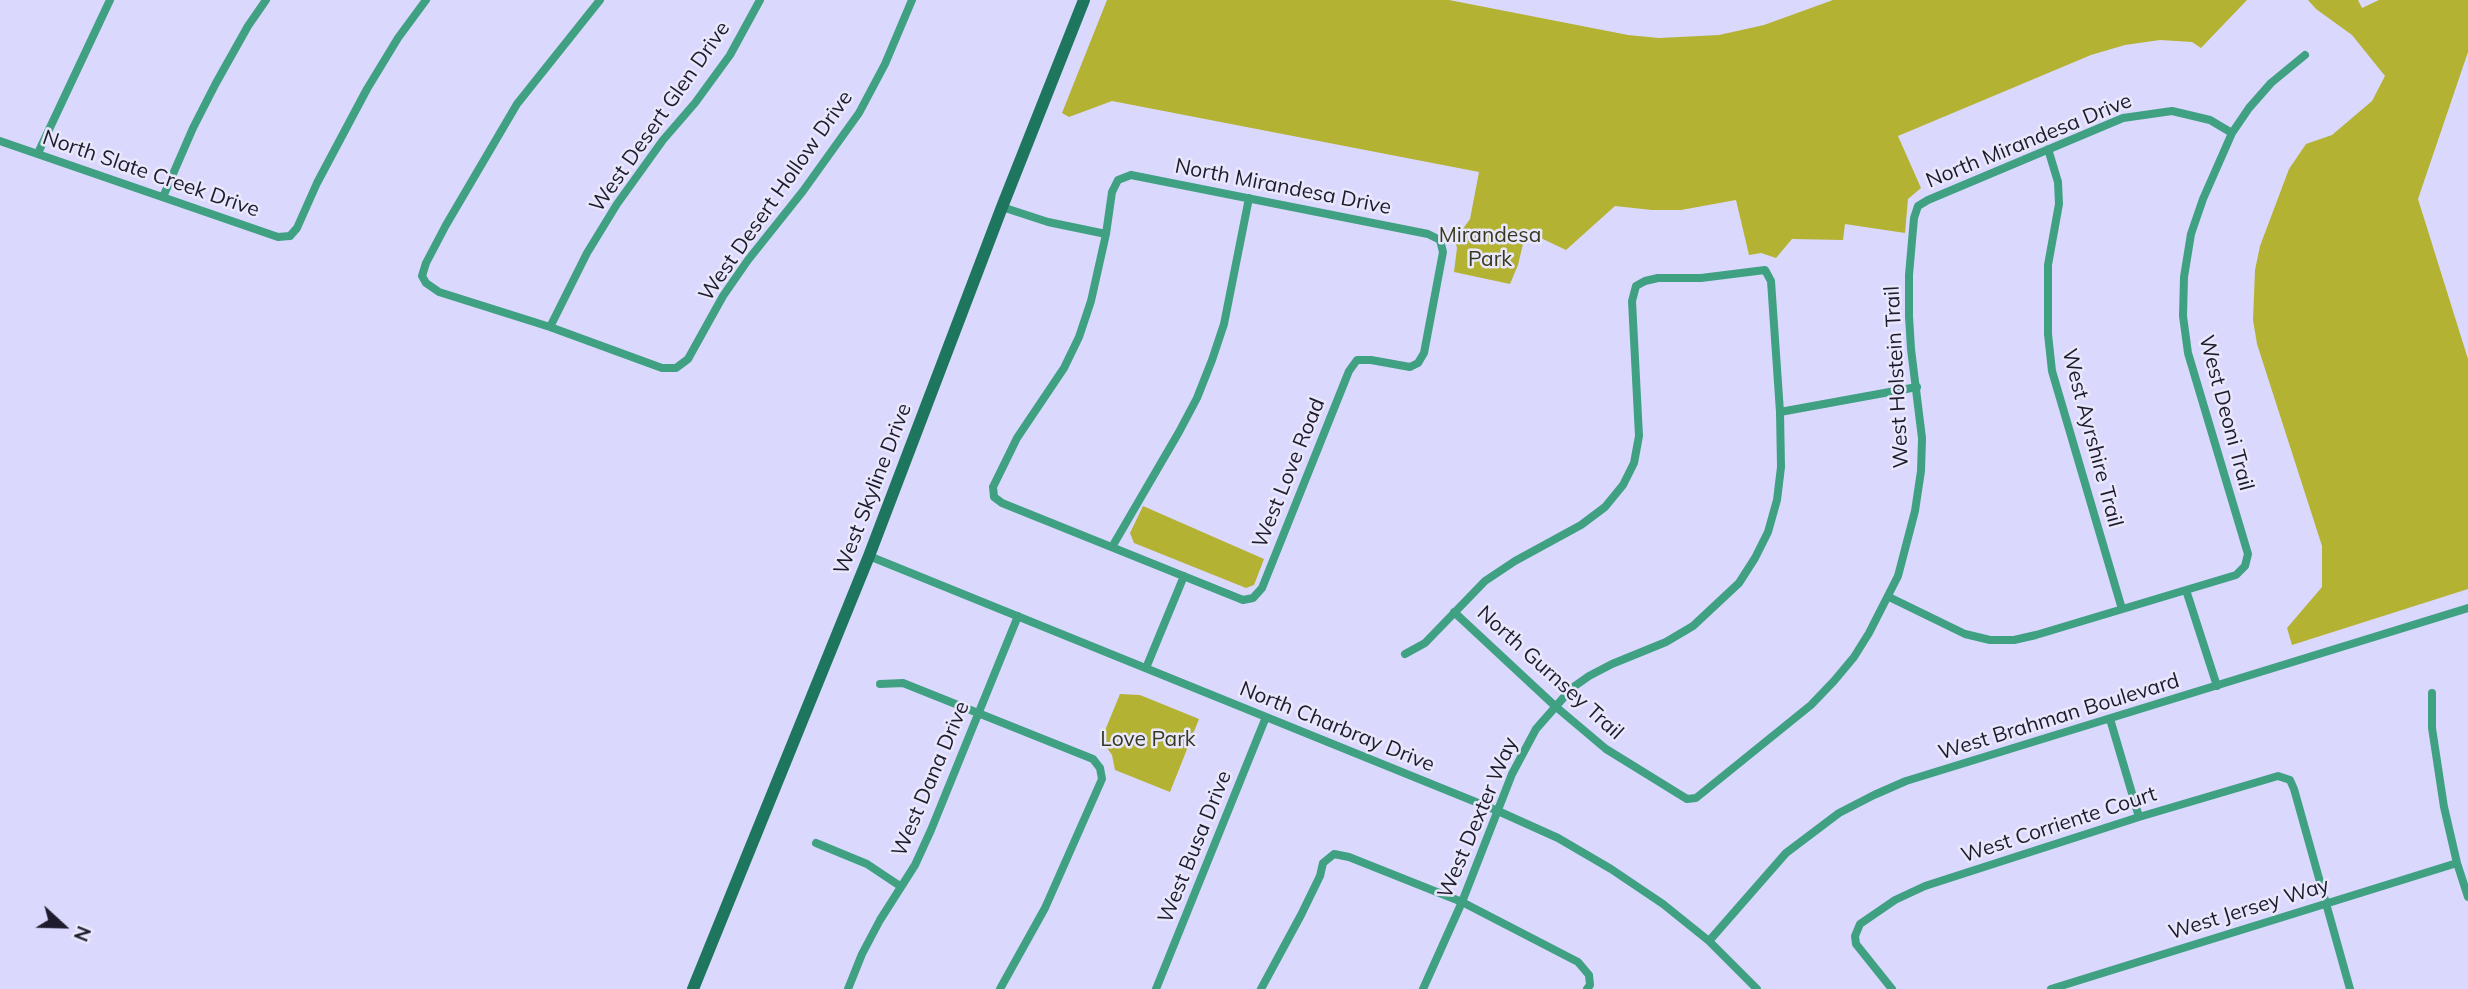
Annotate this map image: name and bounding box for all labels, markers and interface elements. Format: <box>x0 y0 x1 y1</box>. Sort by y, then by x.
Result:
street label: West Desert Glen Drive <box>585 17 735 217</box>
street label: West Desert Hollow Drive <box>694 86 858 306</box>
street label: North Mirandesa Drive <box>1922 88 2136 194</box>
street label: North Slate Creek Drive <box>39 125 263 223</box>
street label: North Mirandesa Drive <box>1173 154 1393 220</box>
park label: Mirandesa Park <box>1439 223 1541 273</box>
street label: West Holstein Trail <box>1880 285 1914 469</box>
street label: West Deoni Trail <box>2193 333 2259 493</box>
street label: West Ayrshire Trail <box>2056 346 2128 530</box>
street label: West Love Road <box>1247 394 1331 552</box>
street label: West Skyline Drive <box>829 400 917 578</box>
street label: North Gurnsey Trail <box>1472 601 1628 745</box>
street label: West Brahman Boulevard <box>1936 668 2182 766</box>
street label: North Charbray Drive <box>1236 676 1438 778</box>
street label: West Dana Drive <box>887 698 975 860</box>
park label: Love Park <box>1100 727 1196 753</box>
street label: West Dexter Way <box>1433 734 1523 902</box>
street label: West Busa Drive <box>1153 767 1237 927</box>
street label: West Corriente Court <box>1958 782 2160 868</box>
street label: West Jersey Way <box>2166 873 2332 945</box>
north arrow <box>28 891 98 961</box>
text: N <box>69 923 96 945</box>

